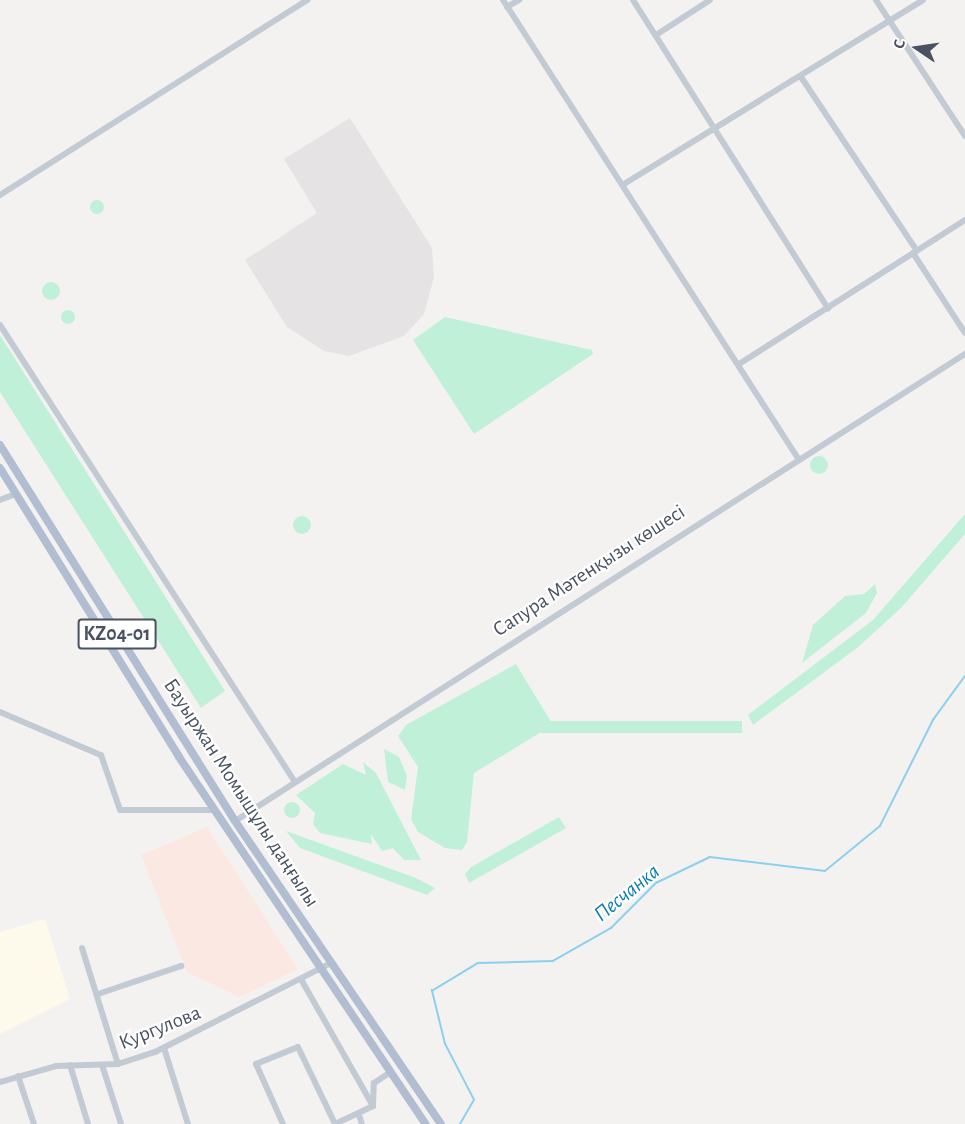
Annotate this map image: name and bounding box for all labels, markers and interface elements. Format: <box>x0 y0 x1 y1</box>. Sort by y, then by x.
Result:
north arrow <box>887 18 947 78</box>
text: С <box>891 38 908 50</box>
street label: Сапура Мәтенқызы көшесі <box>488 499 690 643</box>
road number: KZ04-01 <box>76 617 158 651</box>
street label: Бауыржан Момышұлы даңғылы <box>158 674 324 912</box>
water label: Песчанка <box>589 858 665 928</box>
street label: Кургулова <box>115 1000 205 1056</box>

